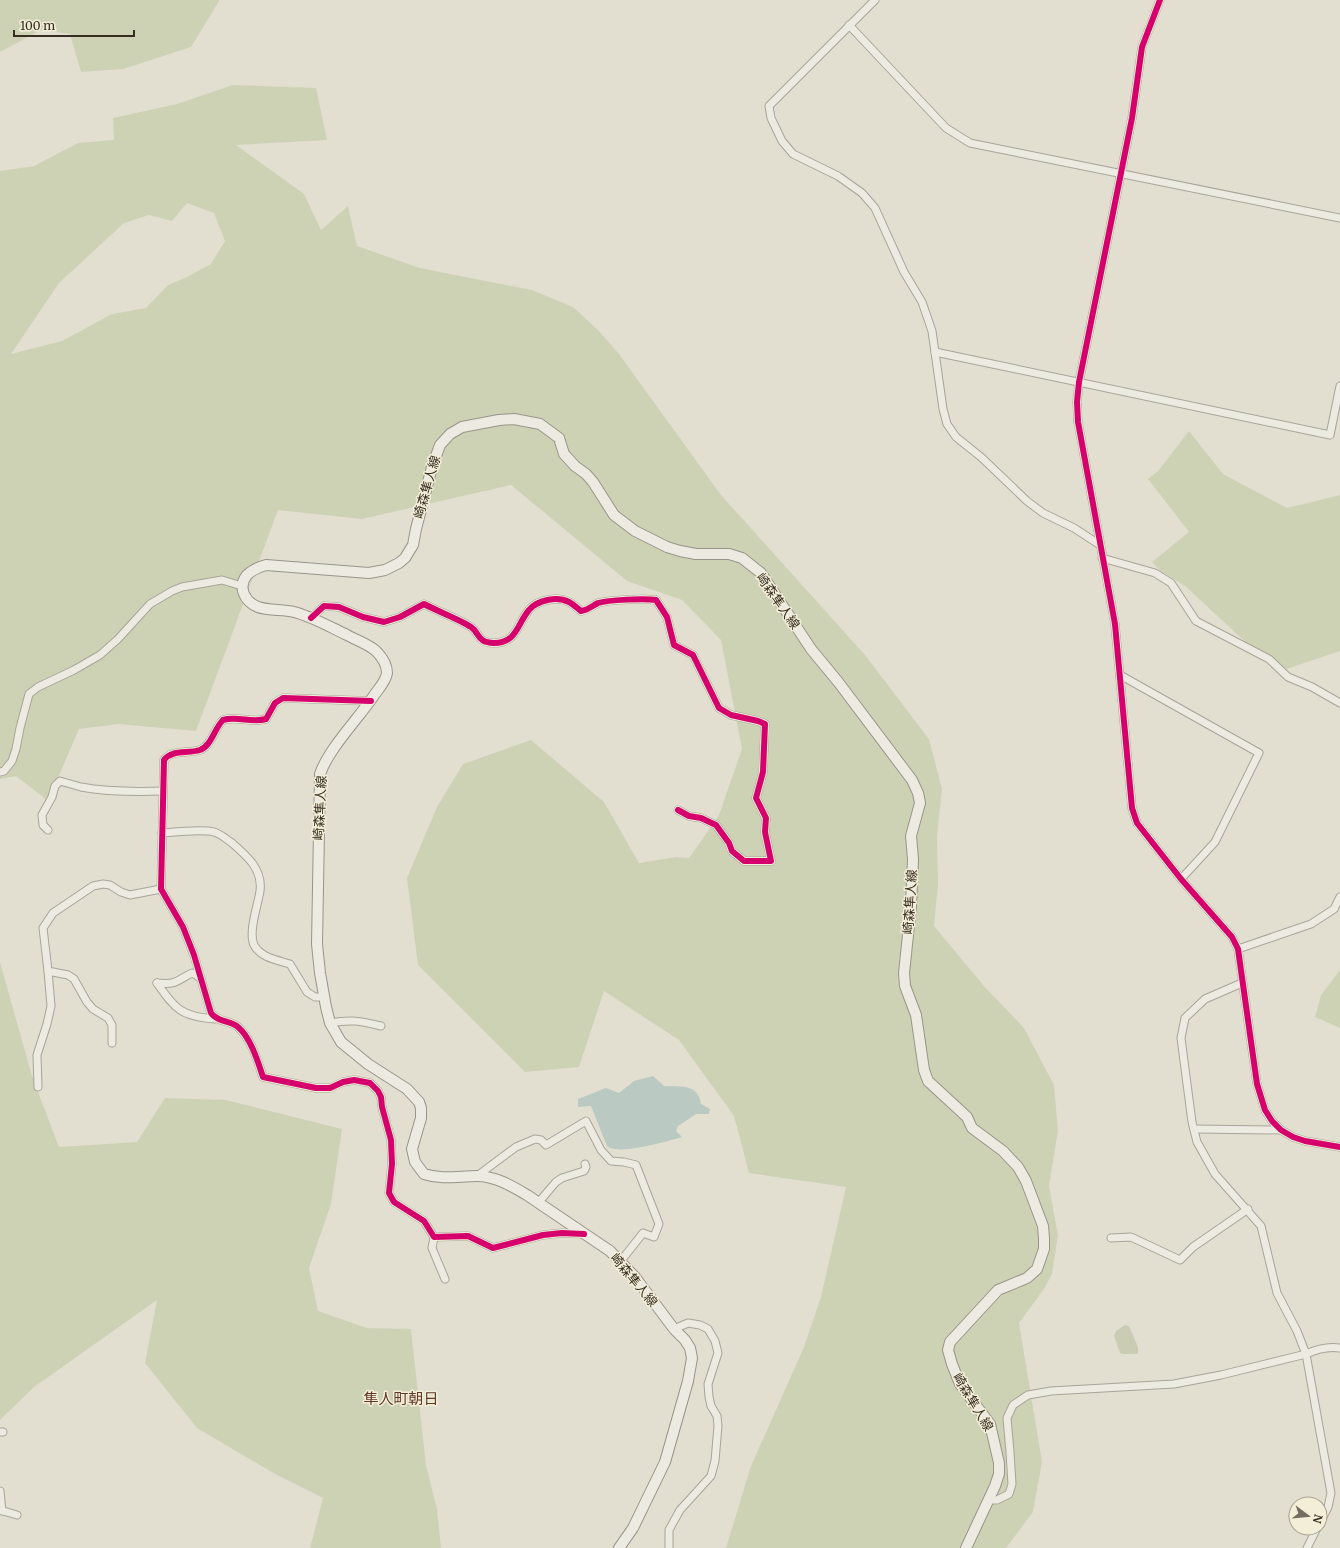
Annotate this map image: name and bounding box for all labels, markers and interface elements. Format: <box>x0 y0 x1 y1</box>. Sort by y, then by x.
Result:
scale bar <box>14 12 134 38</box>
text: 100 m <box>20 18 55 33</box>
street label: 崎森隼人線 <box>410 453 444 521</box>
street label: 崎森隼人線 <box>752 569 804 633</box>
street label: 崎森隼人線 <box>310 775 330 841</box>
street label: 崎森隼人線 <box>899 869 921 935</box>
street label: 崎森隼人線 <box>607 1250 661 1310</box>
street label: 崎森隼人線 <box>949 1370 997 1434</box>
district label: 隼人町朝日 <box>363 1389 439 1408</box>
north arrow <box>1288 1496 1328 1536</box>
text: N <box>1310 1513 1326 1525</box>

